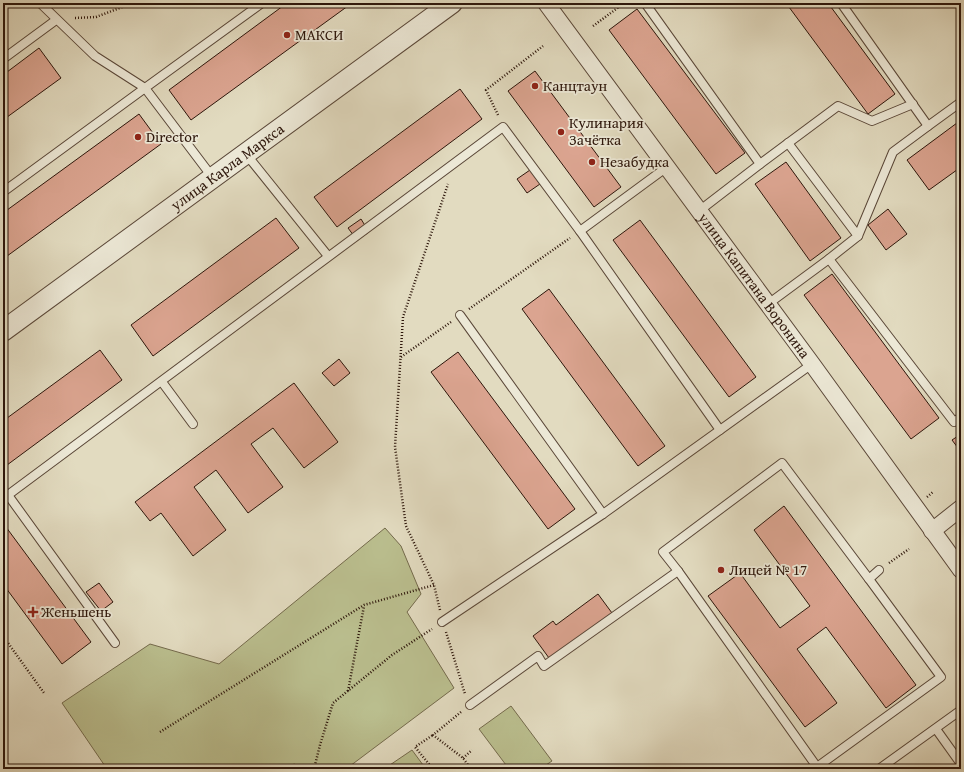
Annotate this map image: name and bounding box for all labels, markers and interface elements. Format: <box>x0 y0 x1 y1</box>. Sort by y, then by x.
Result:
place label: МАКСИ <box>295 24 343 45</box>
marker: МАКСИ <box>282 30 292 40</box>
place label: Канцтаун <box>543 75 608 96</box>
marker: Канцтаун <box>530 81 540 91</box>
place label: Кулинария Зачётка <box>569 112 644 150</box>
street label: улица Карла Маркса <box>165 118 289 216</box>
place label: Director <box>146 126 198 147</box>
marker: Кулинария Зачётка <box>556 127 566 137</box>
marker: Director <box>133 132 143 142</box>
place label: Незабудка <box>600 151 670 172</box>
marker: Незабудка <box>587 157 597 167</box>
street label: улица Капитана Воронина <box>693 207 816 363</box>
place label: Лицей № 17 <box>729 559 807 580</box>
marker: Лицей № 17 <box>716 565 726 575</box>
place label: Женьшень <box>40 601 111 622</box>
marker: Женьшень <box>28 607 38 617</box>

